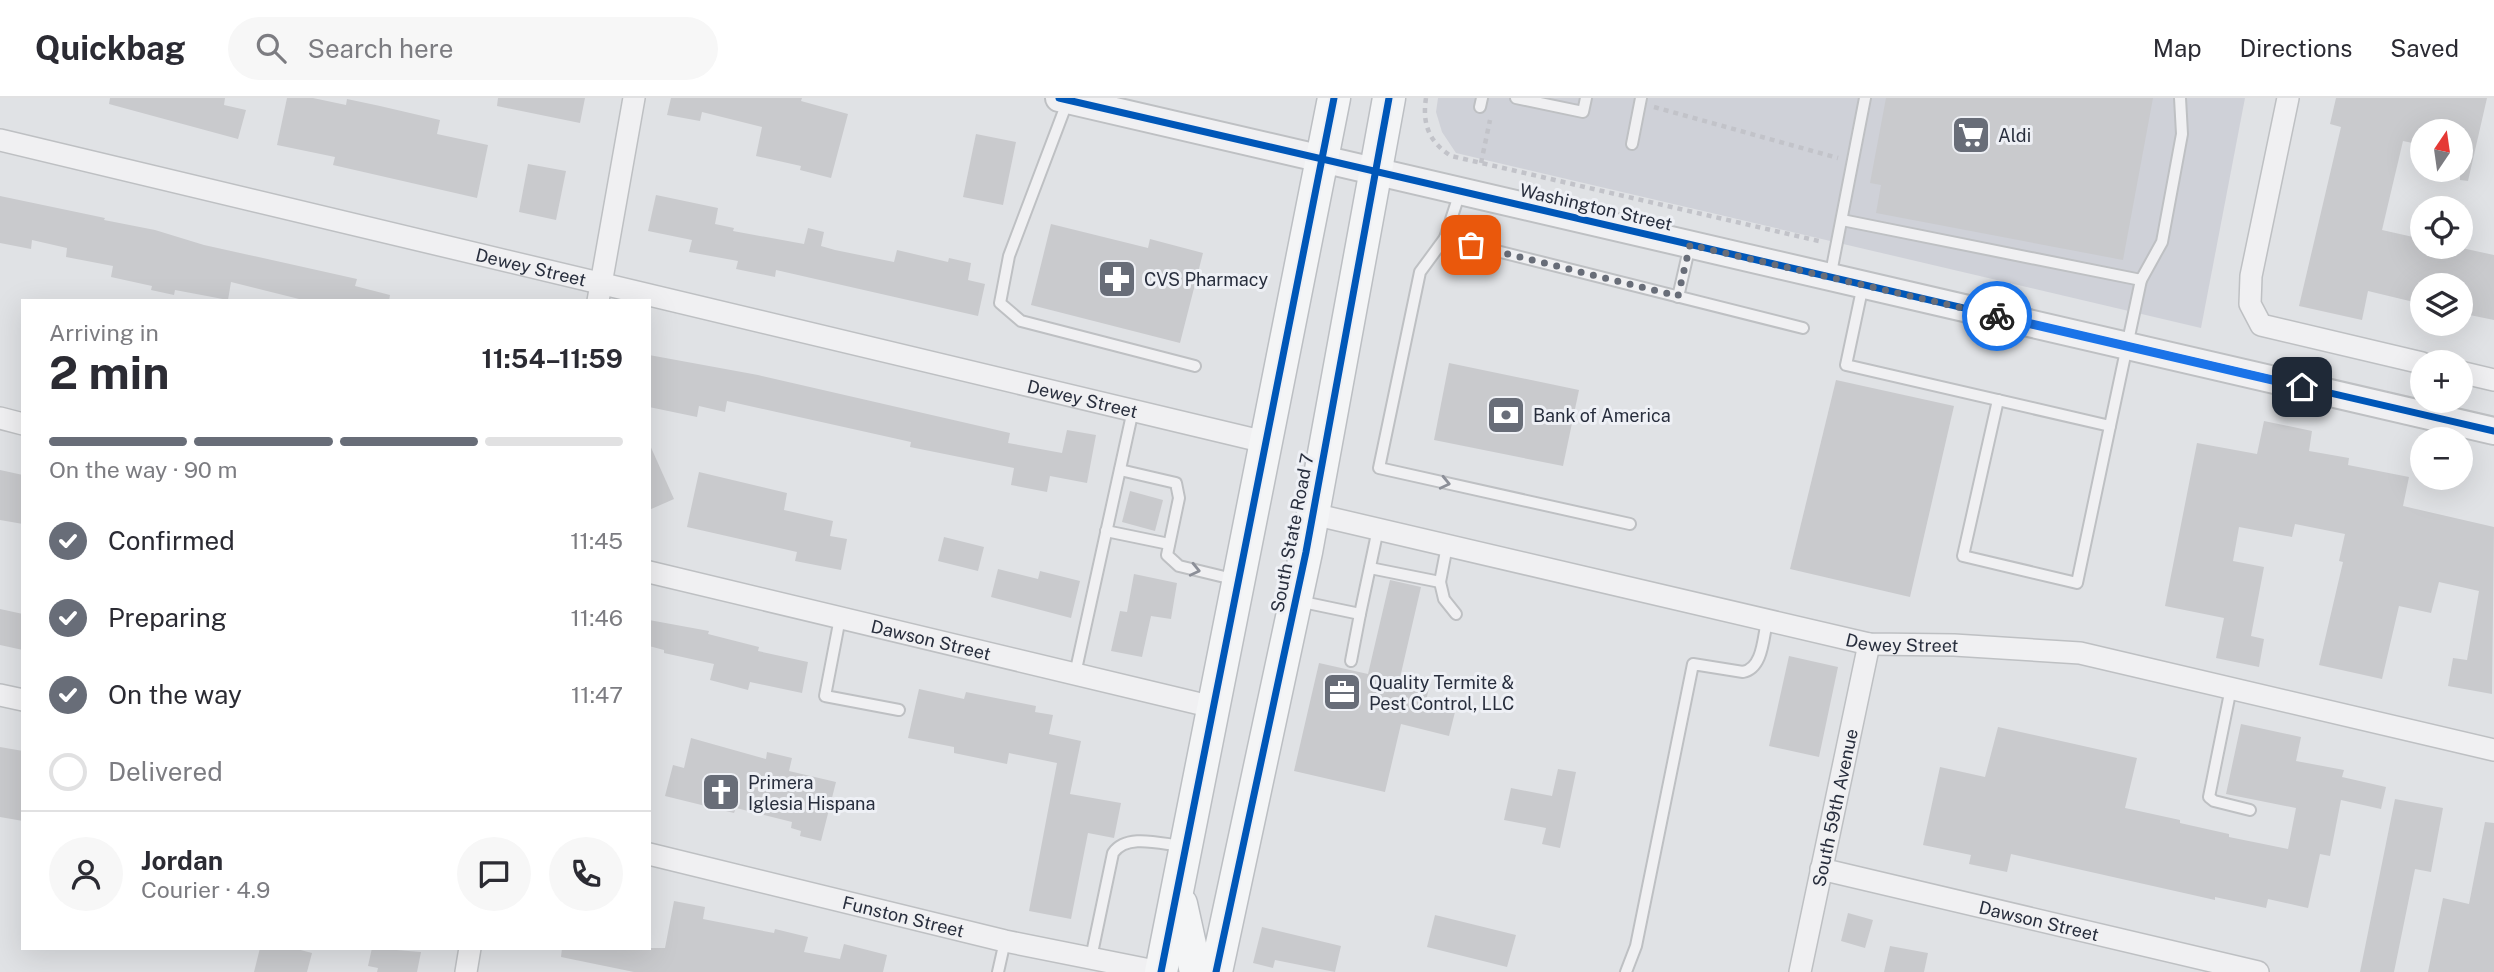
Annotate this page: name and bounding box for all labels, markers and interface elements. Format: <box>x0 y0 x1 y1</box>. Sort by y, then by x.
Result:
search box <box>228 17 718 80</box>
text: Quickbag <box>35 29 186 67</box>
icon: search <box>252 29 290 67</box>
text: Search here <box>308 33 454 64</box>
text: Map <box>2153 34 2202 62</box>
text: Directions <box>2240 34 2352 62</box>
text: Saved <box>2390 34 2459 62</box>
supermarket icon: Aldi <box>1950 114 1992 156</box>
north arrow <box>2410 119 2473 182</box>
map controls <box>2410 119 2473 490</box>
place label: Aldi <box>1998 125 2031 146</box>
street label: Washington Street <box>1518 179 1674 235</box>
button: locate <box>2410 196 2473 259</box>
pin <box>1441 215 1501 275</box>
icon: bag <box>1452 226 1490 264</box>
street label: Dewey Street <box>474 243 589 290</box>
pharmacy icon: CVS Pharmacy <box>1096 258 1138 300</box>
place label: CVS Pharmacy <box>1144 269 1268 290</box>
button: layers <box>2410 273 2473 336</box>
courier <box>1962 281 2032 351</box>
icon: bike <box>1978 297 2016 335</box>
text: Arriving in <box>49 319 159 346</box>
text: 11:54–11:59 <box>482 343 623 374</box>
text: 2 min <box>49 345 169 399</box>
button: + <box>2410 350 2473 413</box>
pin <box>2272 357 2332 417</box>
icon: home <box>2283 368 2321 406</box>
street label: Dewey Street <box>1025 375 1140 422</box>
bank icon: Bank of America <box>1485 394 1527 436</box>
place label: Bank of America <box>1533 405 1671 426</box>
button: − <box>2410 427 2473 490</box>
street label: South State Road 7 <box>1266 452 1318 614</box>
text: On the way · 90 m <box>49 456 237 483</box>
one-way arrow <box>1439 475 1451 489</box>
icon: check <box>49 522 87 560</box>
text: Confirmed <box>108 525 235 556</box>
text: 11:45 <box>570 527 623 554</box>
one-way arrow <box>1189 562 1201 576</box>
icon: check <box>49 599 87 637</box>
text: Preparing <box>108 602 227 633</box>
text: 11:46 <box>570 604 623 631</box>
street label: Dawson Street <box>869 615 993 664</box>
street label: Dewey Street <box>1844 628 1959 656</box>
office icon: Quality Termite & Pest Control, LLC <box>1321 671 1363 713</box>
place label: Quality Termite & Pest Control, LLC <box>1369 672 1514 714</box>
icon: check <box>49 676 87 714</box>
text: On the way <box>108 679 242 710</box>
text: 11:47 <box>571 681 623 708</box>
street label: South 59th Avenue <box>1808 727 1861 888</box>
text: Delivered <box>108 756 223 787</box>
church icon: Primera Iglesia Hispana <box>700 771 742 813</box>
place label: Primera Iglesia Hispana <box>748 772 875 814</box>
button: person <box>49 837 123 911</box>
button: chat <box>457 837 531 911</box>
button: phone <box>549 837 623 911</box>
text: Jordan <box>141 845 223 876</box>
text: Courier · 4.9 <box>141 876 270 903</box>
street label: Funston Street <box>840 891 967 941</box>
street label: Dawson Street <box>1977 896 2101 945</box>

